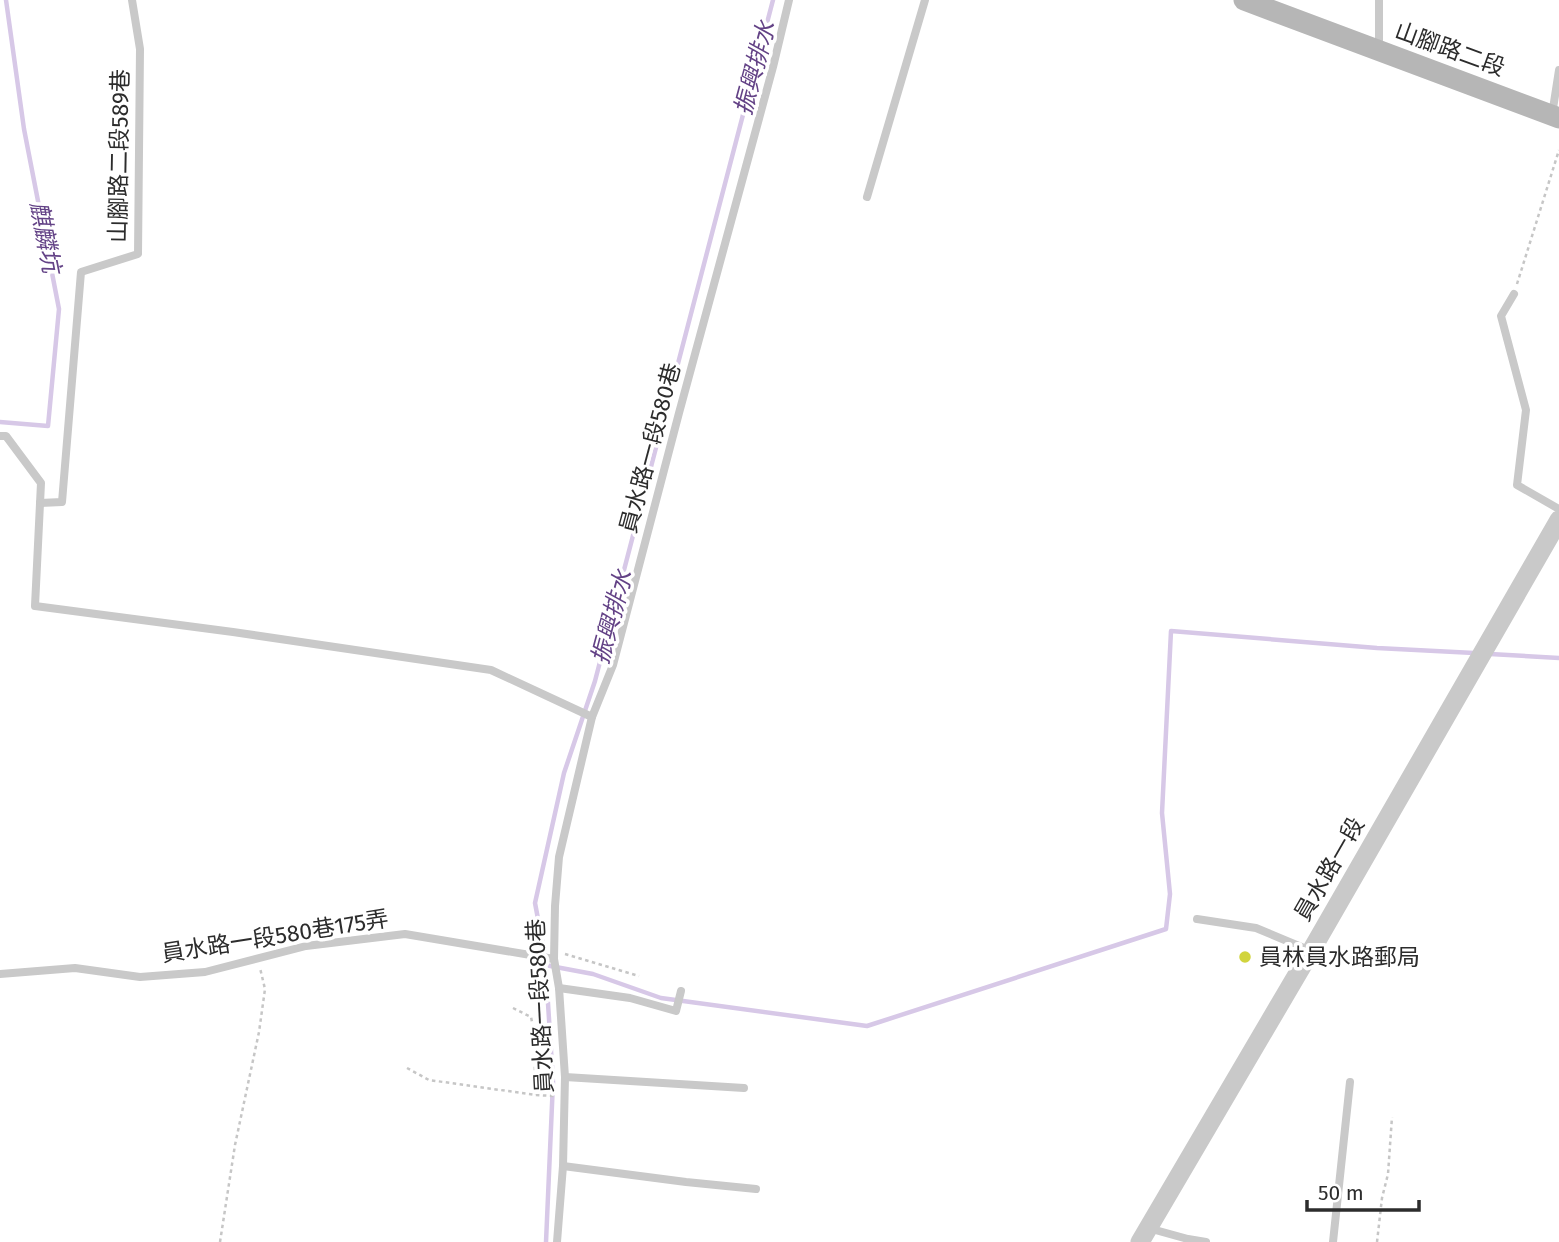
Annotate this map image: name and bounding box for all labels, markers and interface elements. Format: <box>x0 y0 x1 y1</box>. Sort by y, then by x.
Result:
street label: 山腳路二段 <box>1391 16 1509 82</box>
water label: 振興排水 <box>729 17 781 118</box>
street label: 山腳路二段589巷 <box>103 69 135 243</box>
water label: 麒麟坑 <box>24 199 66 278</box>
street label: 員水路一段580巷 <box>614 360 686 536</box>
water label: 振興排水 <box>586 566 638 667</box>
street label: 員水路一段 <box>1288 812 1370 926</box>
street label: 員水路一段580巷175弄 <box>160 904 390 968</box>
street label: 員水路一段580巷 <box>521 918 559 1094</box>
place label: 員林員水路郵局 <box>1259 943 1420 971</box>
marker: 員林員水路郵局 <box>1237 949 1253 965</box>
scale bar <box>1307 1168 1419 1212</box>
text: 50 m <box>1318 1180 1364 1206</box>

